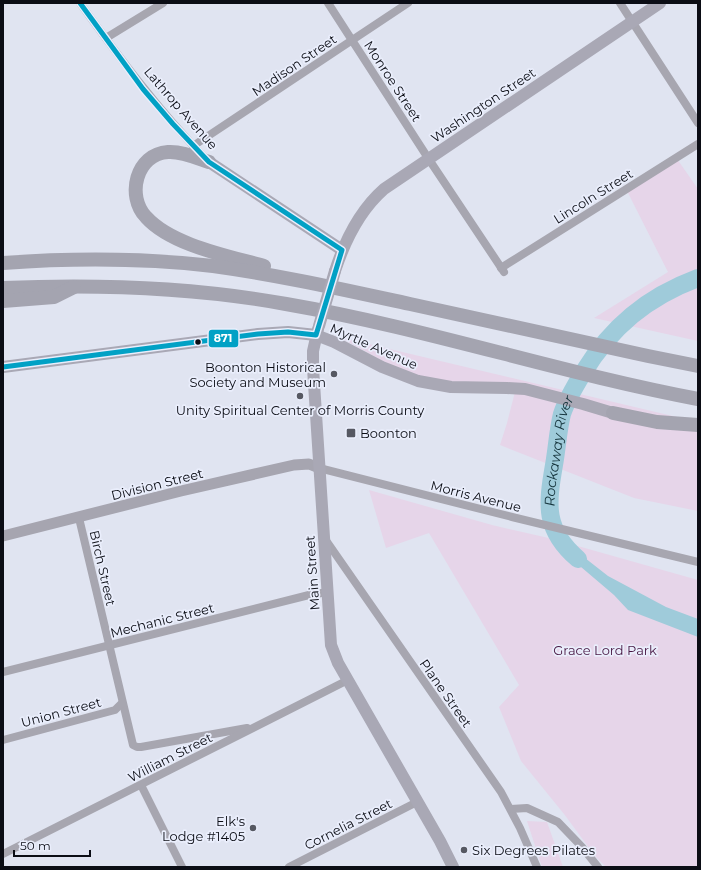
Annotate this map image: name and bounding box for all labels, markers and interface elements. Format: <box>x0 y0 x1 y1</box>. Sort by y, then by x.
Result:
street label: Madison Street <box>249 31 339 99</box>
street label: Monroe Street <box>361 38 425 124</box>
street label: Lathrop Avenue <box>141 64 221 153</box>
street label: Washington Street <box>428 64 538 146</box>
street label: Lincoln Street <box>550 165 636 227</box>
street label: Myrtle Avenue <box>328 320 420 372</box>
line badge: 871 <box>208 329 239 348</box>
text: 871 <box>214 331 232 345</box>
unlabelled marker <box>193 337 203 347</box>
place label: Boonton Historical Society and Museum <box>189 359 326 390</box>
marker: Boonton Historical Society and Museum <box>329 369 339 379</box>
marker: Unity Spiritual Center of Morris County <box>295 391 305 401</box>
water label: Rockaway River <box>540 392 578 507</box>
place label: Unity Spiritual Center of Morris County <box>176 402 425 418</box>
place label: Boonton <box>360 425 417 441</box>
marker: Boonton <box>345 427 357 439</box>
street label: Division Street <box>109 465 205 503</box>
street label: Morris Avenue <box>429 477 523 515</box>
street label: Birch Street <box>87 529 119 607</box>
street label: Main Street <box>301 535 323 611</box>
street label: Mechanic Street <box>109 599 215 641</box>
park label: Grace Lord Park <box>553 642 657 658</box>
street label: Plane Street <box>417 656 475 730</box>
street label: Union Street <box>19 694 103 730</box>
street label: William Street <box>125 729 215 785</box>
street label: Cornelia Street <box>302 795 394 853</box>
place label: Elk's Lodge #1405 <box>162 813 245 844</box>
marker: Elk's Lodge #1405 <box>248 823 258 833</box>
scale bar <box>14 832 90 858</box>
text: 50 m <box>20 838 51 853</box>
place label: Six Degrees Pilates <box>472 842 595 858</box>
marker: Six Degrees Pilates <box>459 845 469 855</box>

